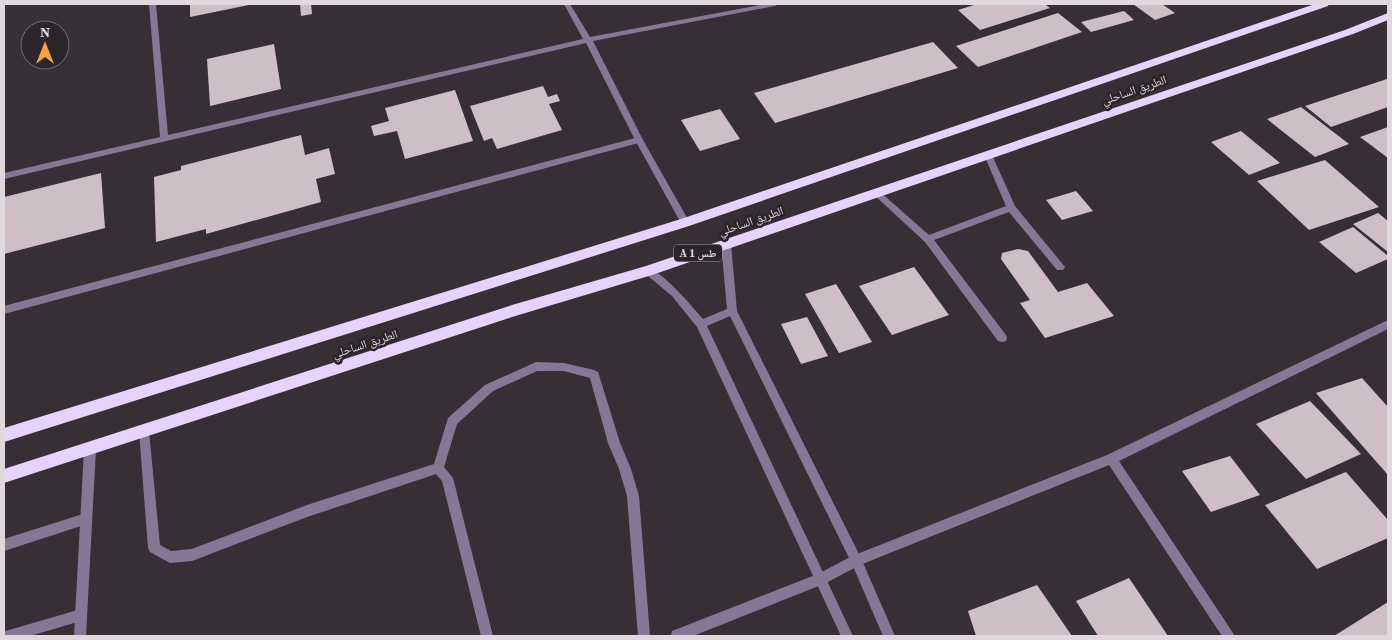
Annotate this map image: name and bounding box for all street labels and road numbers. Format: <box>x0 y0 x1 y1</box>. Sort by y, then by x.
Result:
street label: الطريق الساحلي <box>1099 71 1169 111</box>
street label: الطريق الساحلي <box>716 202 786 242</box>
road number: A 1 طس <box>674 244 722 262</box>
street label: الطريق الساحلي <box>330 326 400 364</box>

